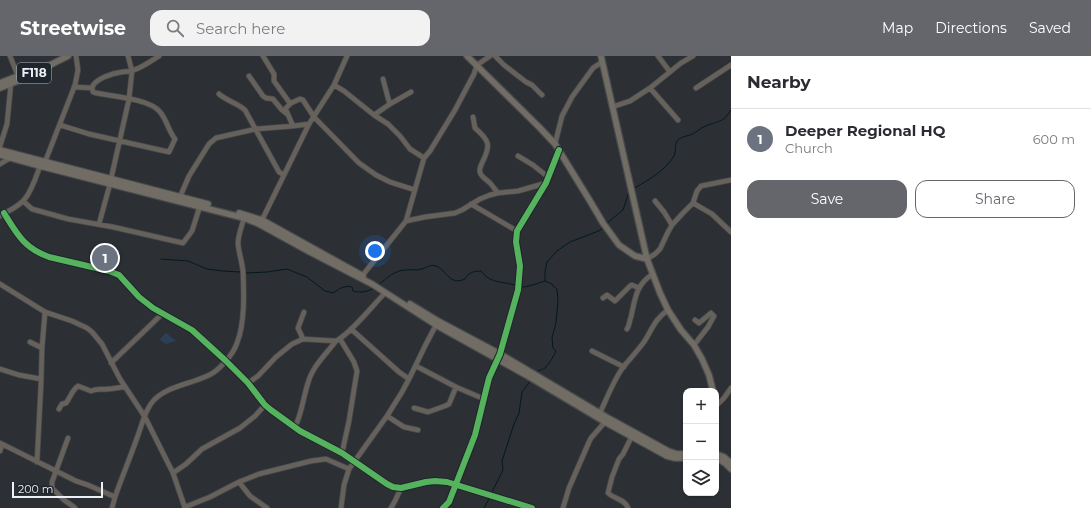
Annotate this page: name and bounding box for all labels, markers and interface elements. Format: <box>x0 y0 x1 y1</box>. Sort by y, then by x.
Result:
search box <box>150 10 430 46</box>
text: Streetwise <box>20 17 126 40</box>
icon: search <box>164 17 186 39</box>
text: Search here <box>196 19 285 38</box>
text: Map <box>882 19 913 37</box>
text: Directions <box>935 19 1007 37</box>
text: Saved <box>1029 19 1071 37</box>
road number: F118 <box>17 63 51 83</box>
text: Nearby <box>747 72 811 92</box>
text: Deeper Regional HQ <box>785 121 945 140</box>
text: 1 <box>757 131 763 147</box>
text: 600 m <box>1033 131 1075 147</box>
text: Church <box>785 140 833 156</box>
button: Save <box>747 180 907 218</box>
button: Share <box>915 180 1075 218</box>
your location <box>365 241 385 261</box>
pin: 1 <box>92 243 118 273</box>
map controls <box>683 388 719 496</box>
button: + <box>683 388 719 424</box>
button: − <box>683 424 719 460</box>
button: layers <box>683 460 719 496</box>
scale bar <box>12 480 103 499</box>
text: 200 m <box>18 482 53 496</box>

